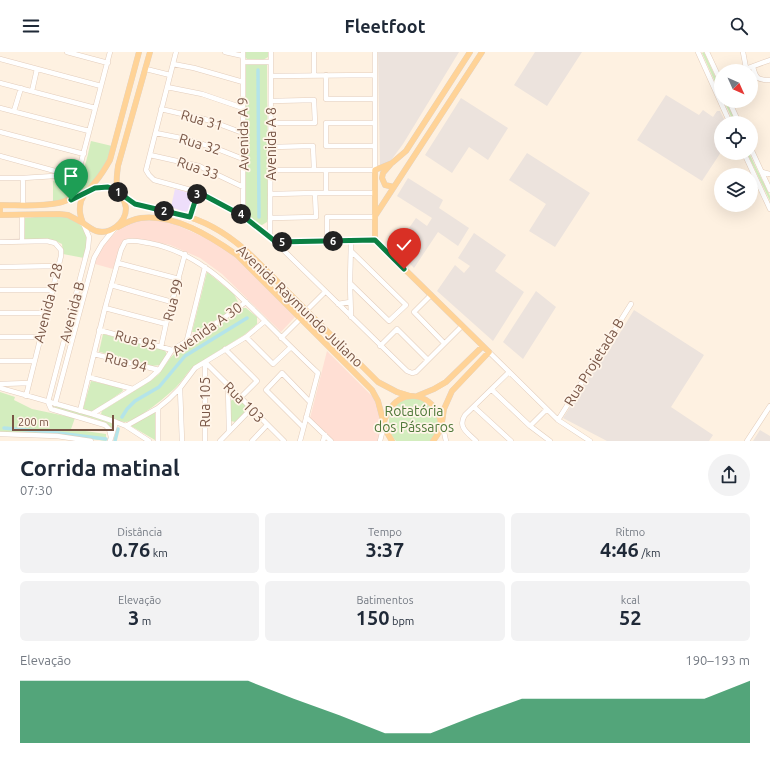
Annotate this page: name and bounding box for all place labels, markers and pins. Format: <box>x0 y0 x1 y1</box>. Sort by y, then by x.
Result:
pin <box>54 159 88 200</box>
pin: 1 <box>108 182 128 202</box>
pin: 3 <box>187 184 207 204</box>
pin: 2 <box>154 201 174 221</box>
pin: 4 <box>231 204 251 224</box>
pin <box>387 228 421 269</box>
pin: 6 <box>323 231 343 251</box>
pin: 5 <box>272 232 292 252</box>

